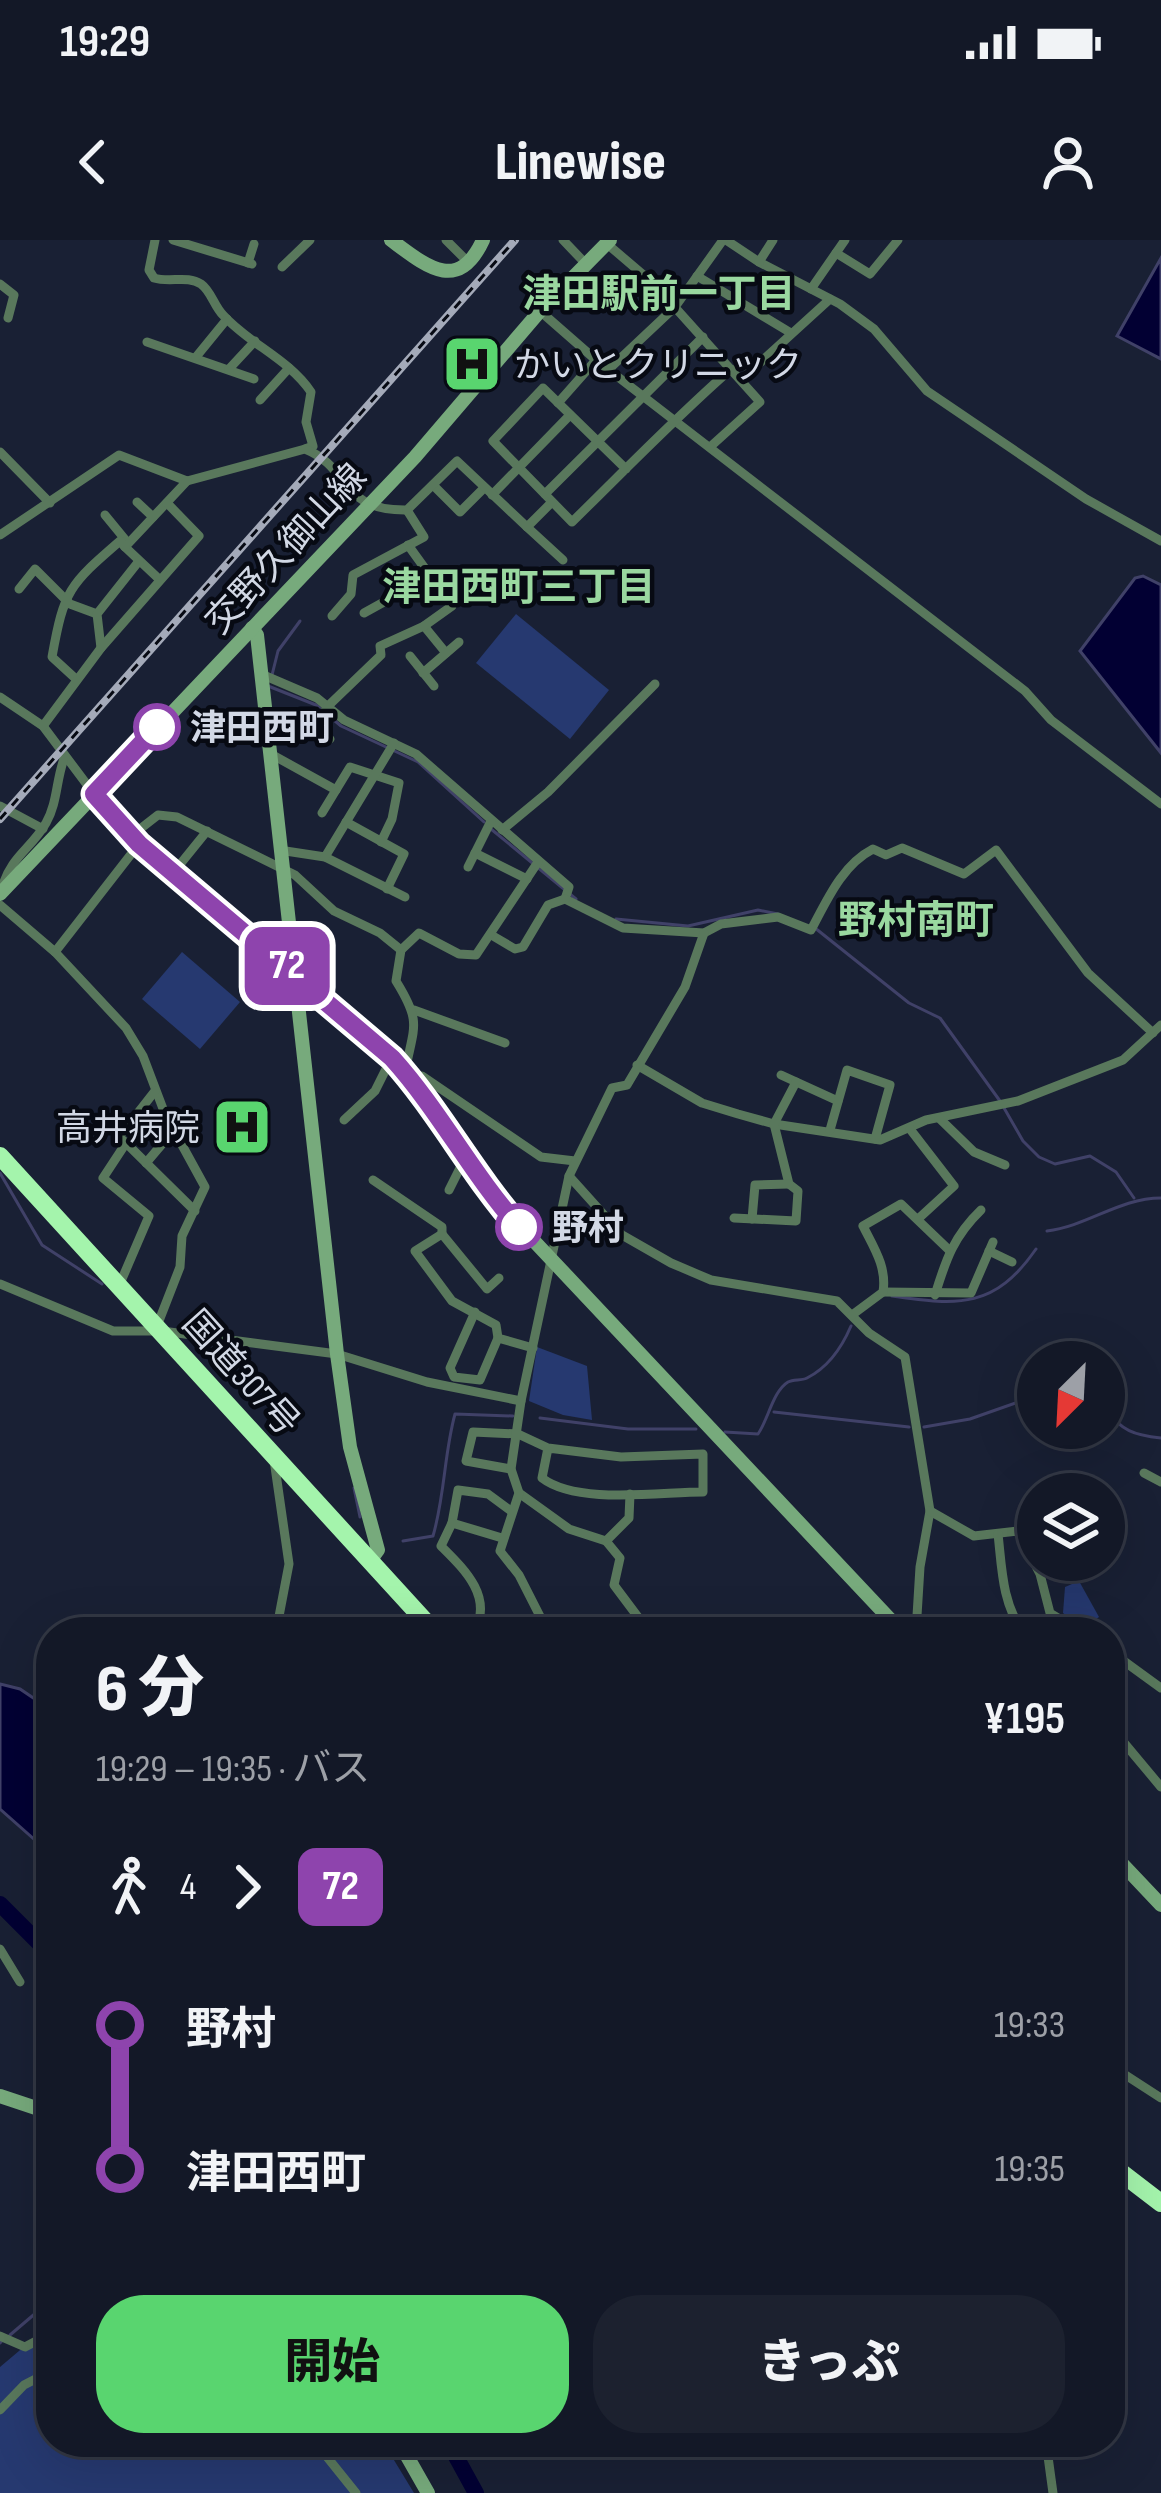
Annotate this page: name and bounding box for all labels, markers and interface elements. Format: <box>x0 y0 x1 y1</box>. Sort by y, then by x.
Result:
text: 19:29 <box>60 15 150 70</box>
icon: back <box>60 129 126 195</box>
icon: person <box>1035 129 1101 195</box>
text: Linewise <box>495 130 666 195</box>
district label: 津田駅前一丁目 <box>522 272 796 319</box>
hospital icon: かいとクリニック <box>441 333 503 395</box>
place label: かいとクリニック <box>514 345 802 388</box>
street label: 交野久御山線 <box>197 456 376 643</box>
district label: 津田西町三丁目 <box>382 565 656 612</box>
marker: 津田西町 <box>135 705 179 749</box>
place label: 津田西町 <box>190 708 334 751</box>
district label: 野村南町 <box>838 898 994 945</box>
line badge: 72 <box>233 927 341 1005</box>
text: 72 <box>269 940 305 991</box>
hospital icon: 高井病院 <box>211 1096 273 1158</box>
place label: 高井病院 <box>56 1108 200 1151</box>
marker: 野村 <box>497 1205 541 1249</box>
place label: 野村 <box>552 1208 624 1251</box>
street label: 国道307号 <box>173 1302 307 1445</box>
north arrow <box>1017 1341 1125 1449</box>
map controls <box>1017 1341 1125 1581</box>
button: layers <box>1017 1473 1125 1581</box>
text: 6 分 <box>96 1651 204 1730</box>
text: ¥195 <box>983 1692 1065 1747</box>
text: 19:29 – 19:35 · バス <box>96 1746 370 1793</box>
icon: walk <box>96 1854 162 1920</box>
icon: forward <box>214 1854 280 1920</box>
text: 72 <box>322 1861 359 1912</box>
text: 4 <box>180 1864 196 1911</box>
text: 19:33 <box>994 2002 1065 2049</box>
text: 野村 <box>186 2003 276 2058</box>
text: 19:35 <box>995 2146 1065 2193</box>
text: 津田西町 <box>186 2147 366 2202</box>
button: 開始 <box>96 2295 569 2433</box>
button: きっぷ <box>593 2295 1065 2433</box>

